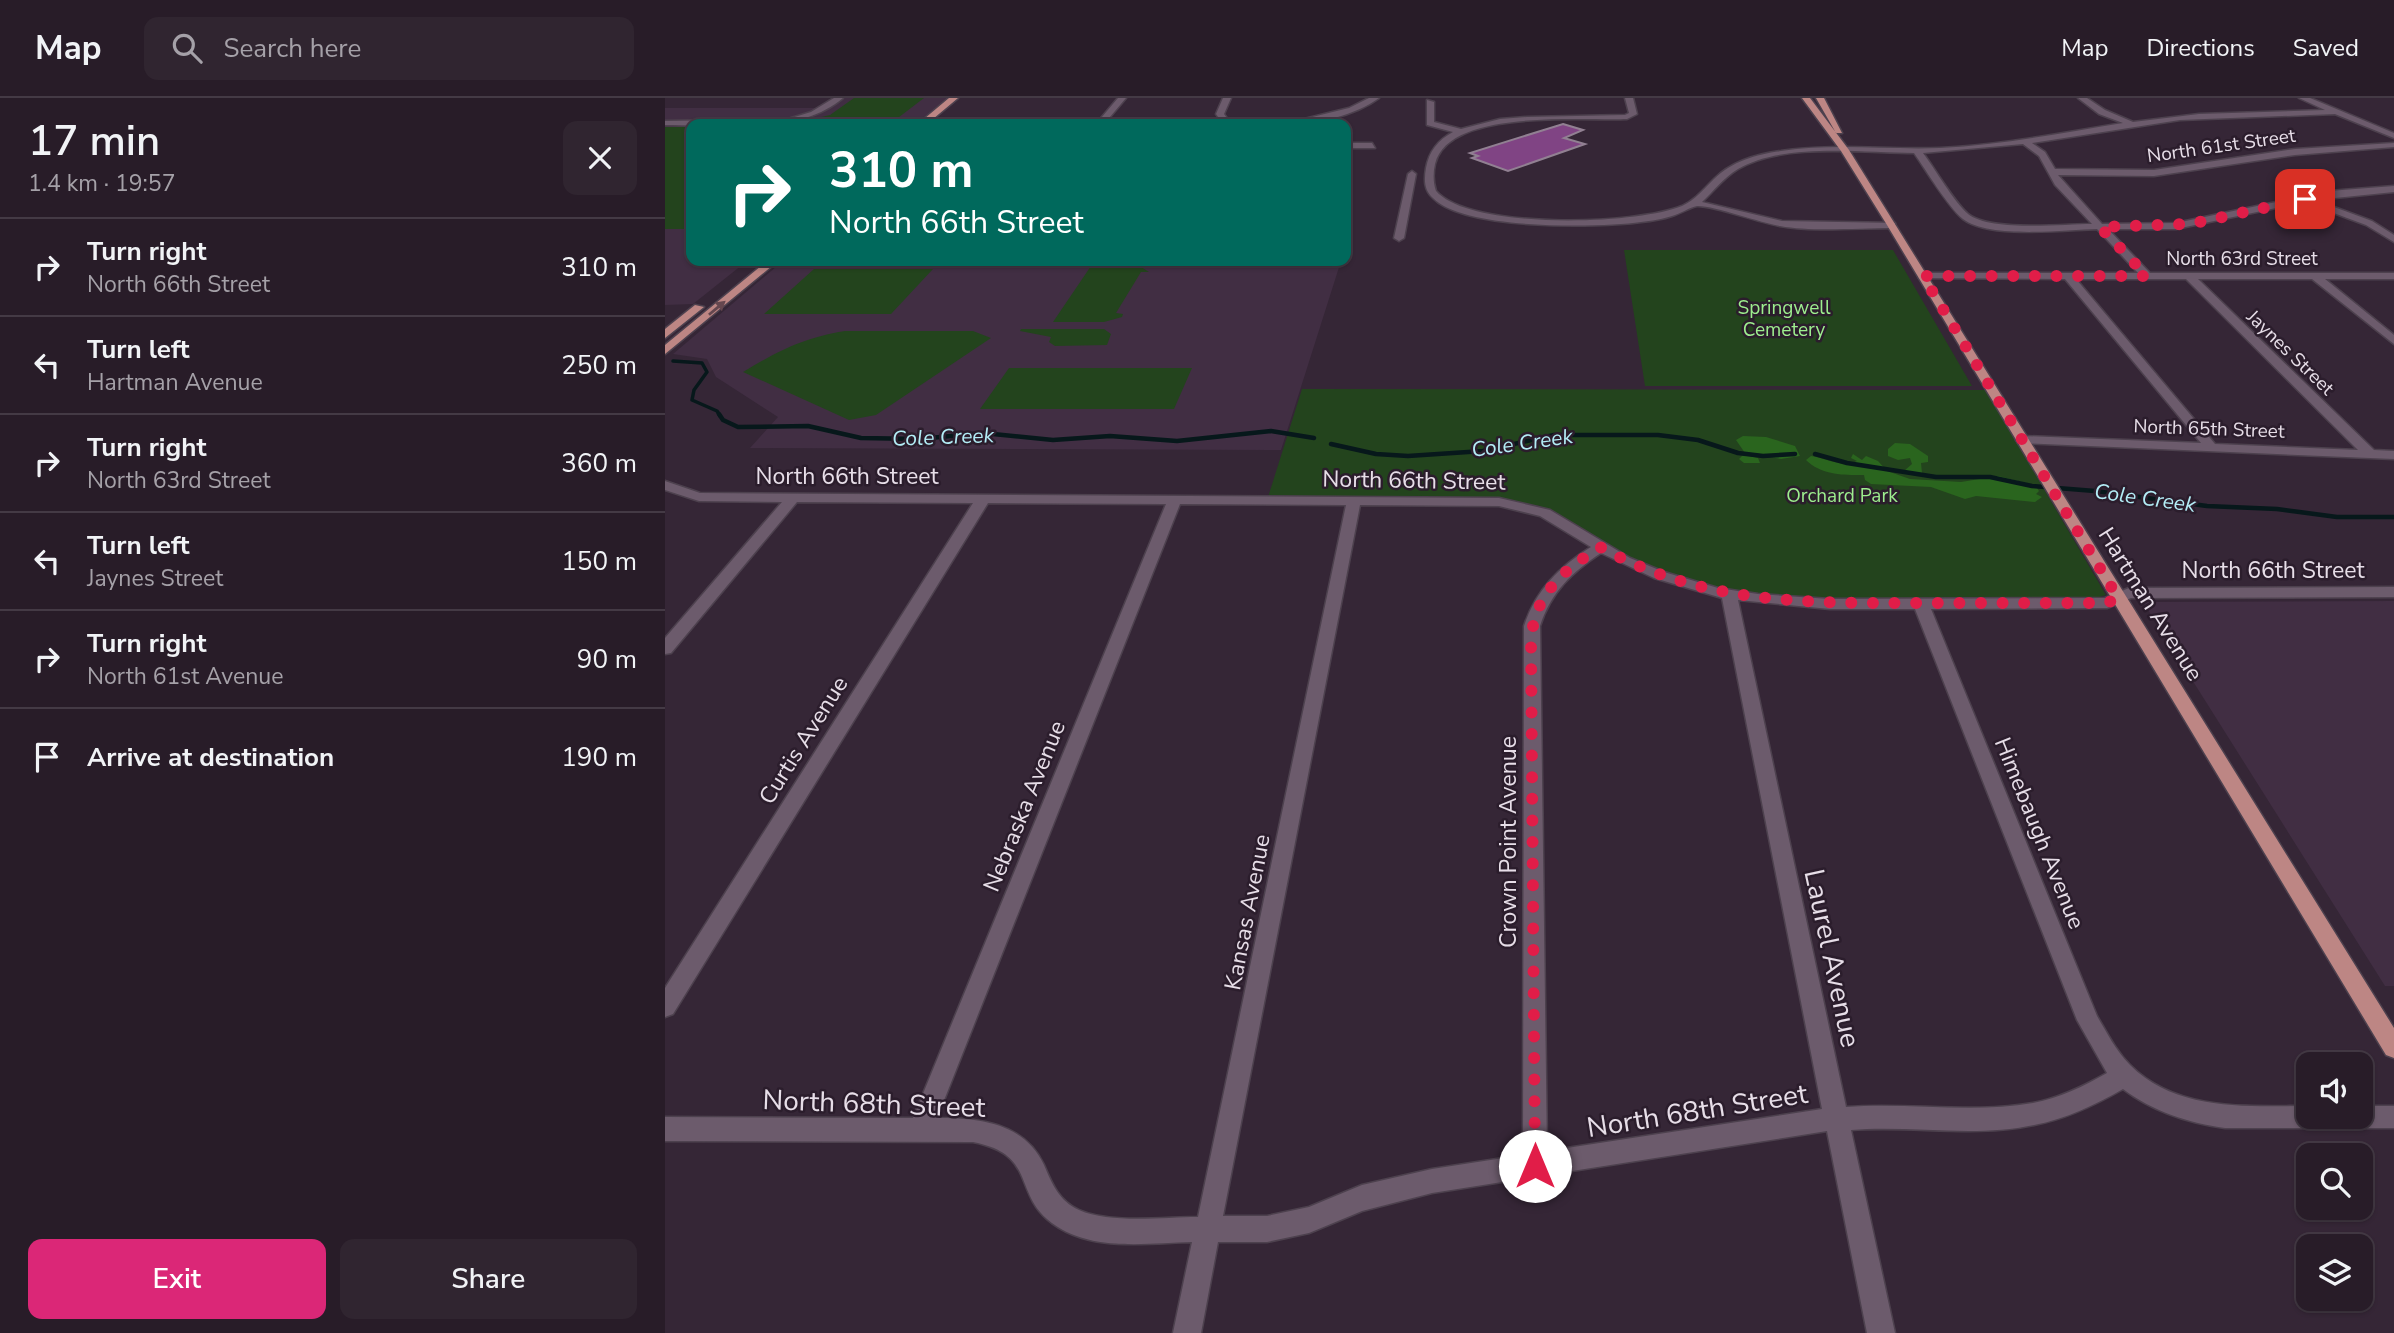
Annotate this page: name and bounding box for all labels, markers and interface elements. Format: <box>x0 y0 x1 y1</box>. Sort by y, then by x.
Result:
search box <box>144 17 634 80</box>
text: Map <box>35 26 102 71</box>
icon: search <box>168 29 206 67</box>
text: Search here <box>224 31 361 66</box>
text: Map <box>2061 32 2108 64</box>
text: Directions <box>2146 32 2255 64</box>
text: Saved <box>2293 32 2359 64</box>
text: 17 min <box>28 113 160 170</box>
button: close <box>563 121 637 195</box>
street label: North 61st Street <box>2145 123 2297 169</box>
text: 310 m <box>829 137 973 204</box>
icon: right <box>714 147 805 238</box>
text: 1.4 km · 19:57 <box>28 168 175 199</box>
pin <box>2275 169 2335 229</box>
icon: arrive <box>2286 180 2324 218</box>
text: North 66th Street <box>829 201 1084 244</box>
text: Turn right <box>87 234 206 269</box>
street label: North 63rd Street <box>2166 246 2318 272</box>
icon: right <box>28 248 66 286</box>
text: 310 m <box>561 250 637 285</box>
text: North 66th Street <box>87 269 270 300</box>
park label: Springwell Cemetery <box>1737 295 1831 343</box>
one-way arrow <box>708 300 726 315</box>
street label: Jaynes Street <box>2240 304 2340 401</box>
text: Turn left <box>87 332 190 367</box>
icon: left <box>28 346 66 384</box>
text: 250 m <box>561 348 637 383</box>
text: Hartman Avenue <box>87 367 263 398</box>
street label: North 65th Street <box>2133 413 2285 445</box>
water label: Cole Creek <box>891 421 995 453</box>
water label: Cole Creek <box>1469 422 1575 464</box>
text: Turn right <box>87 430 206 465</box>
icon: right <box>28 444 66 482</box>
text: 360 m <box>561 446 637 481</box>
street label: North 66th Street <box>755 461 939 492</box>
street label: North 66th Street <box>1322 463 1507 498</box>
text: North 63rd Street <box>87 465 270 496</box>
water label: Cole Creek <box>2092 477 2198 519</box>
park label: Orchard Park <box>1786 483 1898 509</box>
street label: Hartman Avenue <box>2091 522 2210 687</box>
text: Turn left <box>87 528 190 563</box>
icon: left <box>28 542 66 580</box>
text: 150 m <box>561 544 637 579</box>
street label: North 66th Street <box>2181 555 2365 586</box>
text: Jaynes Street <box>87 563 223 594</box>
text: Turn right <box>87 626 206 661</box>
icon: right <box>28 640 66 678</box>
text: 90 m <box>577 642 637 677</box>
text: North 61st Avenue <box>87 661 283 692</box>
street label: Curtis Avenue <box>752 670 855 810</box>
street label: Nebraska Avenue <box>976 716 1073 896</box>
street label: Himebaugh Avenue <box>1987 733 2092 934</box>
street label: Crown Point Avenue <box>1493 736 1524 948</box>
icon: arrive <box>28 738 66 776</box>
text: Arrive at destination <box>87 740 334 775</box>
text: 190 m <box>561 740 637 775</box>
street label: Kansas Avenue <box>1217 832 1278 993</box>
street label: Laurel Avenue <box>1795 866 1869 1051</box>
map controls <box>2296 1052 2373 1311</box>
button: sound <box>2296 1052 2373 1129</box>
street label: North 68th Street <box>1584 1075 1810 1147</box>
street label: North 68th Street <box>762 1081 986 1127</box>
position arrow <box>1498 1129 1572 1203</box>
button: search <box>2296 1143 2373 1220</box>
button: layers <box>2296 1234 2373 1311</box>
button: Exit <box>28 1239 326 1319</box>
button: Share <box>340 1239 637 1319</box>

